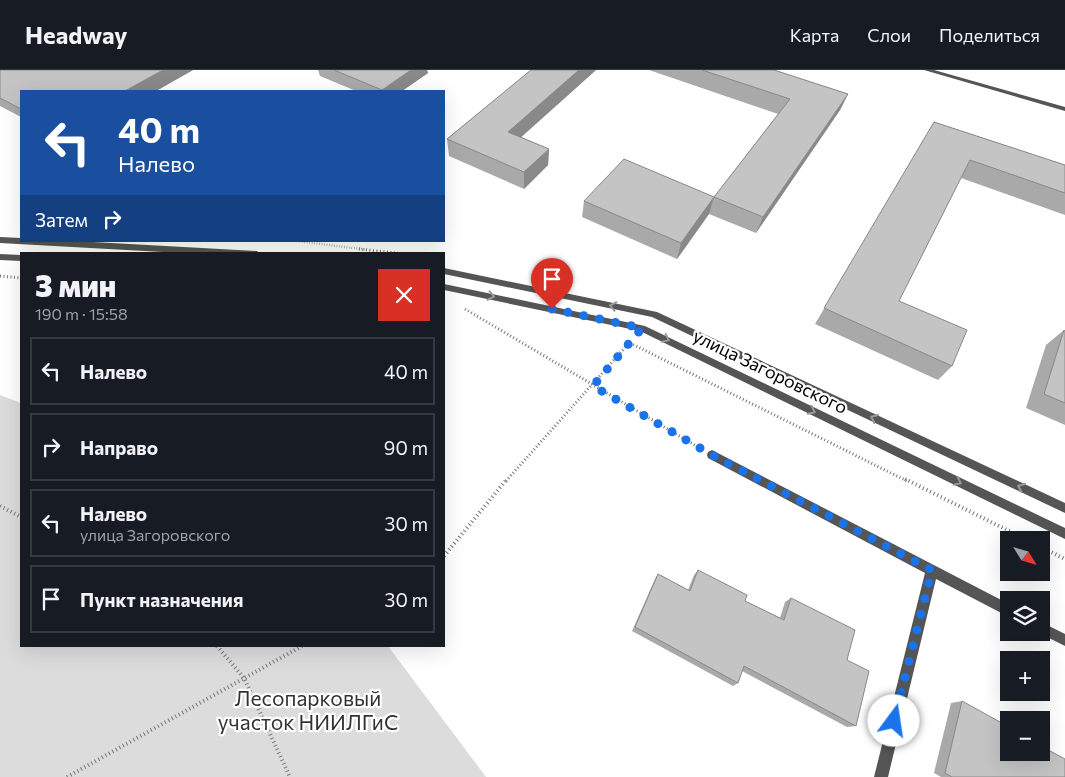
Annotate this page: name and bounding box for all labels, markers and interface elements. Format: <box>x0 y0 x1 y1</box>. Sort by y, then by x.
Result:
text: Headway <box>25 20 128 49</box>
text: Карта <box>790 24 839 46</box>
text: Слои <box>867 24 911 46</box>
text: Поделиться <box>939 24 1040 46</box>
text: 40 m <box>118 107 200 150</box>
icon: left <box>35 110 100 175</box>
text: Налево <box>118 150 195 177</box>
icon: right <box>98 205 126 233</box>
text: Затем <box>35 208 88 231</box>
pin <box>531 258 573 309</box>
icon: arrive <box>538 265 566 293</box>
text: 3 мин <box>35 266 116 303</box>
button: close <box>378 269 430 321</box>
one-way arrow <box>487 291 496 301</box>
one-way arrow <box>609 301 618 311</box>
text: 190 m · 15:58 <box>35 304 128 323</box>
street label: улица Загоровского <box>690 324 851 418</box>
one-way arrow <box>660 333 669 343</box>
icon: left <box>37 357 65 385</box>
text: Налево <box>80 360 147 383</box>
text: 40 m <box>384 360 428 383</box>
one-way arrow <box>807 404 816 415</box>
one-way arrow <box>870 414 879 424</box>
icon: right <box>37 433 65 461</box>
text: Направо <box>80 436 158 459</box>
text: 90 m <box>384 436 428 459</box>
one-way arrow <box>953 476 962 486</box>
one-way arrow <box>1017 483 1026 494</box>
text: Налево <box>80 502 147 525</box>
icon: left <box>37 509 65 537</box>
text: 30 m <box>385 512 428 535</box>
text: улица Загоровского <box>80 525 230 544</box>
north arrow <box>1000 531 1050 581</box>
map controls <box>1000 531 1050 761</box>
icon: arrive <box>37 585 65 613</box>
text: Пункт назначения <box>80 588 243 611</box>
text: 30 m <box>385 588 428 611</box>
button: layers <box>1000 591 1050 641</box>
button: + <box>1000 651 1050 701</box>
park label: Лесопарковый участок НИИЛГиС <box>218 685 398 734</box>
position arrow <box>867 694 919 746</box>
button: − <box>1000 711 1050 761</box>

